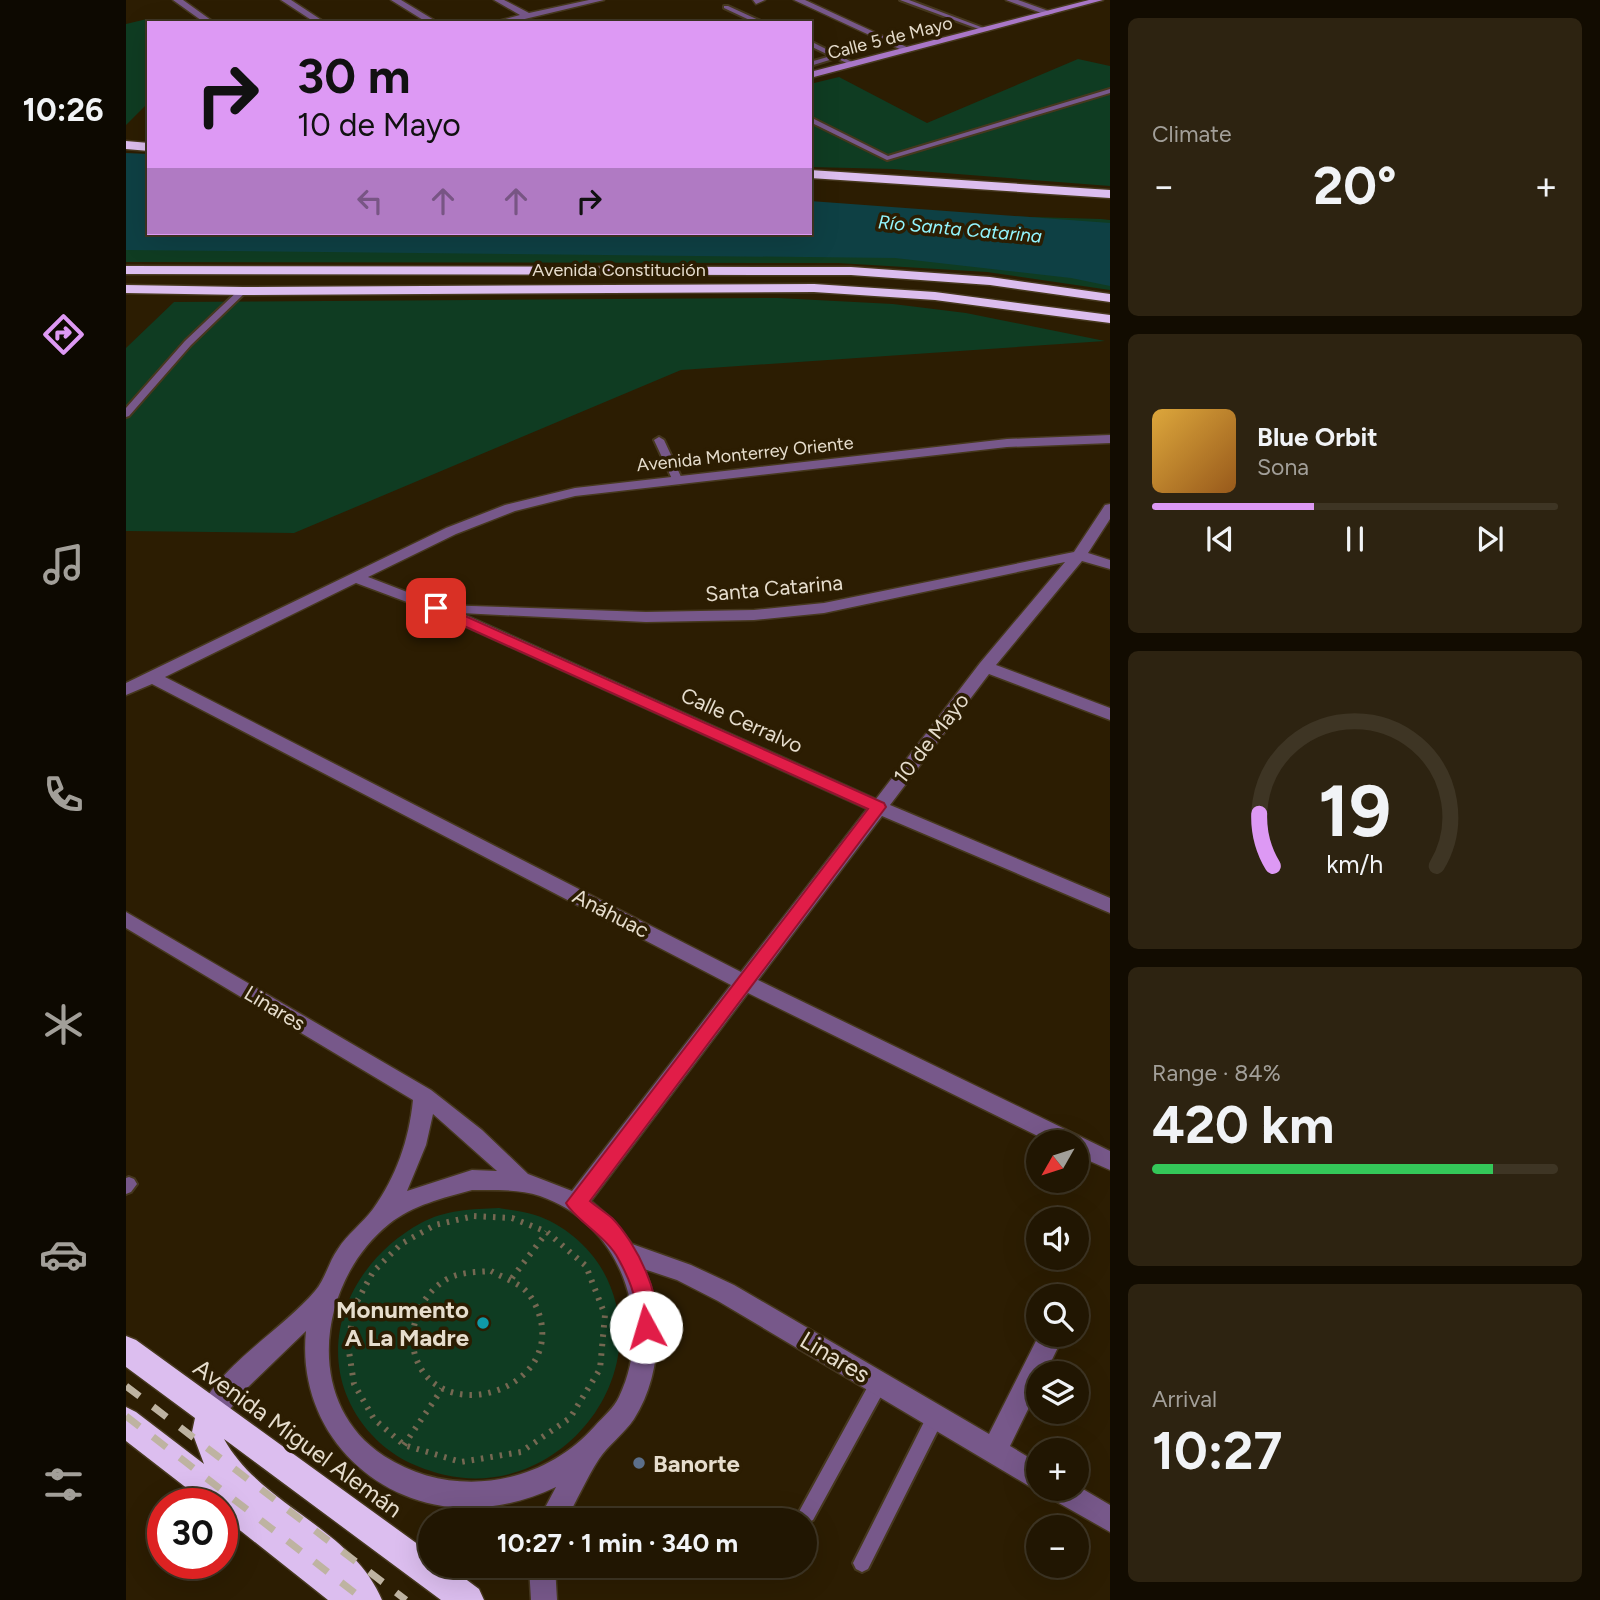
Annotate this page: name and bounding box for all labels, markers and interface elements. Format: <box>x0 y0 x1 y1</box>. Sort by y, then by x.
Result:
street label: Calle 5 de Mayo <box>825 12 955 64</box>
text: 30 m <box>297 46 410 105</box>
icon: right <box>182 49 273 140</box>
text: 10:26 <box>23 91 103 129</box>
text: 10 de Mayo <box>297 106 461 144</box>
text: Climate <box>1152 120 1231 148</box>
text: 20° <box>1313 155 1397 217</box>
text: − <box>1152 163 1176 209</box>
text: + <box>1534 163 1558 209</box>
icon: left <box>351 182 389 220</box>
icon: ahead <box>424 182 462 220</box>
icon: ahead <box>497 182 535 220</box>
icon: right <box>570 182 608 220</box>
water label: Río Santa Catarina <box>877 210 1043 248</box>
street label: Avenida Constitución <box>532 259 706 281</box>
icon: directions <box>39 310 88 359</box>
text: Blue Orbit <box>1257 421 1378 453</box>
street label: Avenida Monterrey Oriente <box>635 432 855 476</box>
text: Sona <box>1257 453 1309 481</box>
icon: previous <box>1201 520 1239 558</box>
icon: pause <box>1336 520 1374 558</box>
icon: next <box>1471 520 1509 558</box>
icon: music <box>39 540 88 589</box>
street label: Santa Catarina <box>704 570 844 606</box>
pin <box>406 578 466 638</box>
icon: arrive <box>417 589 455 627</box>
street label: Calle Cerralvo <box>677 682 807 758</box>
street label: 10 de Mayo <box>888 688 974 788</box>
text: 19 <box>1319 767 1391 854</box>
icon: phone <box>39 770 88 819</box>
text: km/h <box>1326 849 1384 879</box>
street label: Anáhuac <box>569 883 653 943</box>
street label: Linares <box>240 980 310 1036</box>
icon: climate <box>39 1000 88 1049</box>
text: Range · 84% <box>1152 1059 1281 1087</box>
text: 420 km <box>1152 1094 1334 1156</box>
north arrow <box>1026 1130 1088 1194</box>
map controls <box>1026 1130 1089 1578</box>
button: sound <box>1026 1207 1089 1270</box>
icon: car <box>39 1230 88 1279</box>
button: search <box>1026 1284 1089 1347</box>
position arrow <box>609 1290 683 1364</box>
place label: Monumento A La Madre <box>336 1295 469 1352</box>
marker: Monumento A La Madre <box>475 1315 491 1331</box>
street label: Linares <box>795 1325 875 1389</box>
street label: Avenida Miguel Alemán <box>188 1353 408 1523</box>
button: layers <box>1026 1361 1089 1424</box>
text: Arrival <box>1152 1385 1217 1413</box>
text: 10:27 <box>1152 1420 1282 1482</box>
button: + <box>1026 1438 1089 1501</box>
place label: Banorte <box>653 1449 740 1478</box>
marker: Banorte <box>631 1455 647 1471</box>
icon: filters <box>39 1460 88 1509</box>
speed limit sign: 30 <box>147 1488 238 1579</box>
button: − <box>1026 1515 1089 1578</box>
text: 10:27 · 1 min · 340 m <box>497 1527 738 1559</box>

